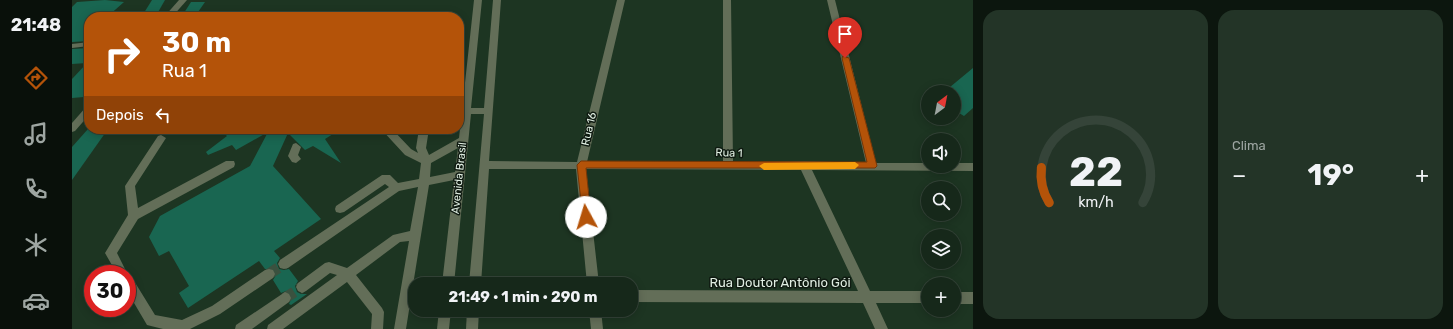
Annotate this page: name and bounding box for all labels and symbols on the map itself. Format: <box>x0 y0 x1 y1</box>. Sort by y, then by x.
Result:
pin <box>828 17 862 58</box>
north arrow <box>921 85 961 125</box>
street label: Rua 16 <box>579 111 599 147</box>
street label: Avenida Brasil <box>449 141 469 215</box>
street label: Rua 1 <box>715 146 743 160</box>
position arrow <box>565 196 607 238</box>
speed limit sign: 30 <box>84 265 136 317</box>
street label: Rua Doutor Antônio Gói <box>709 275 851 290</box>

